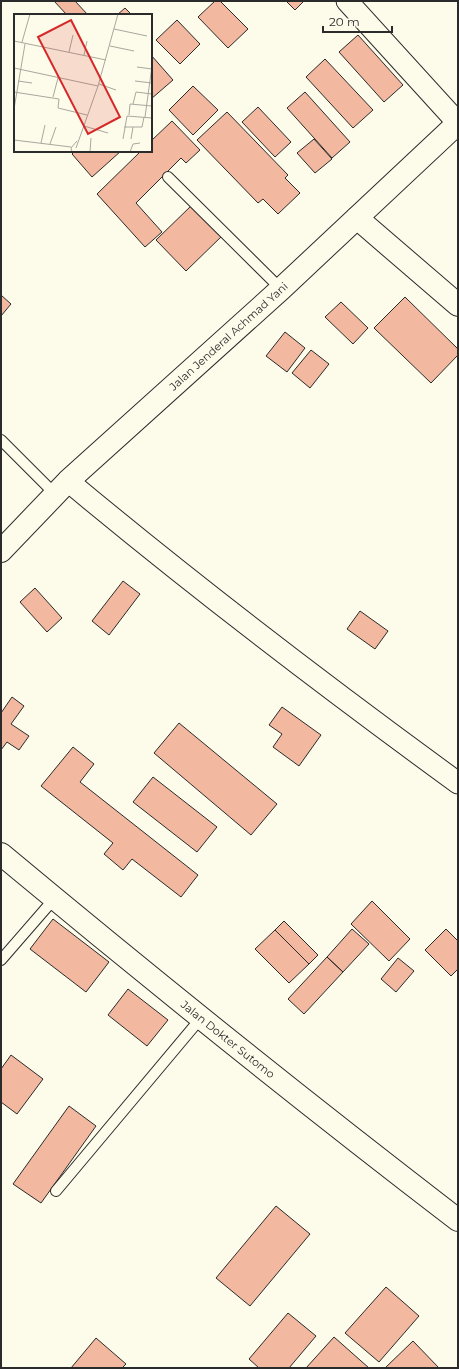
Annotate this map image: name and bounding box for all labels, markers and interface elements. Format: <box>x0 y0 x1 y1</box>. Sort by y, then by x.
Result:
scale bar <box>323 8 392 34</box>
inset map <box>14 14 152 152</box>
text: 20 m <box>329 14 360 29</box>
street label: Jalan Jenderal Achmad Yani <box>166 279 291 394</box>
street label: Jalan Dokter Sutomo <box>177 997 278 1081</box>

